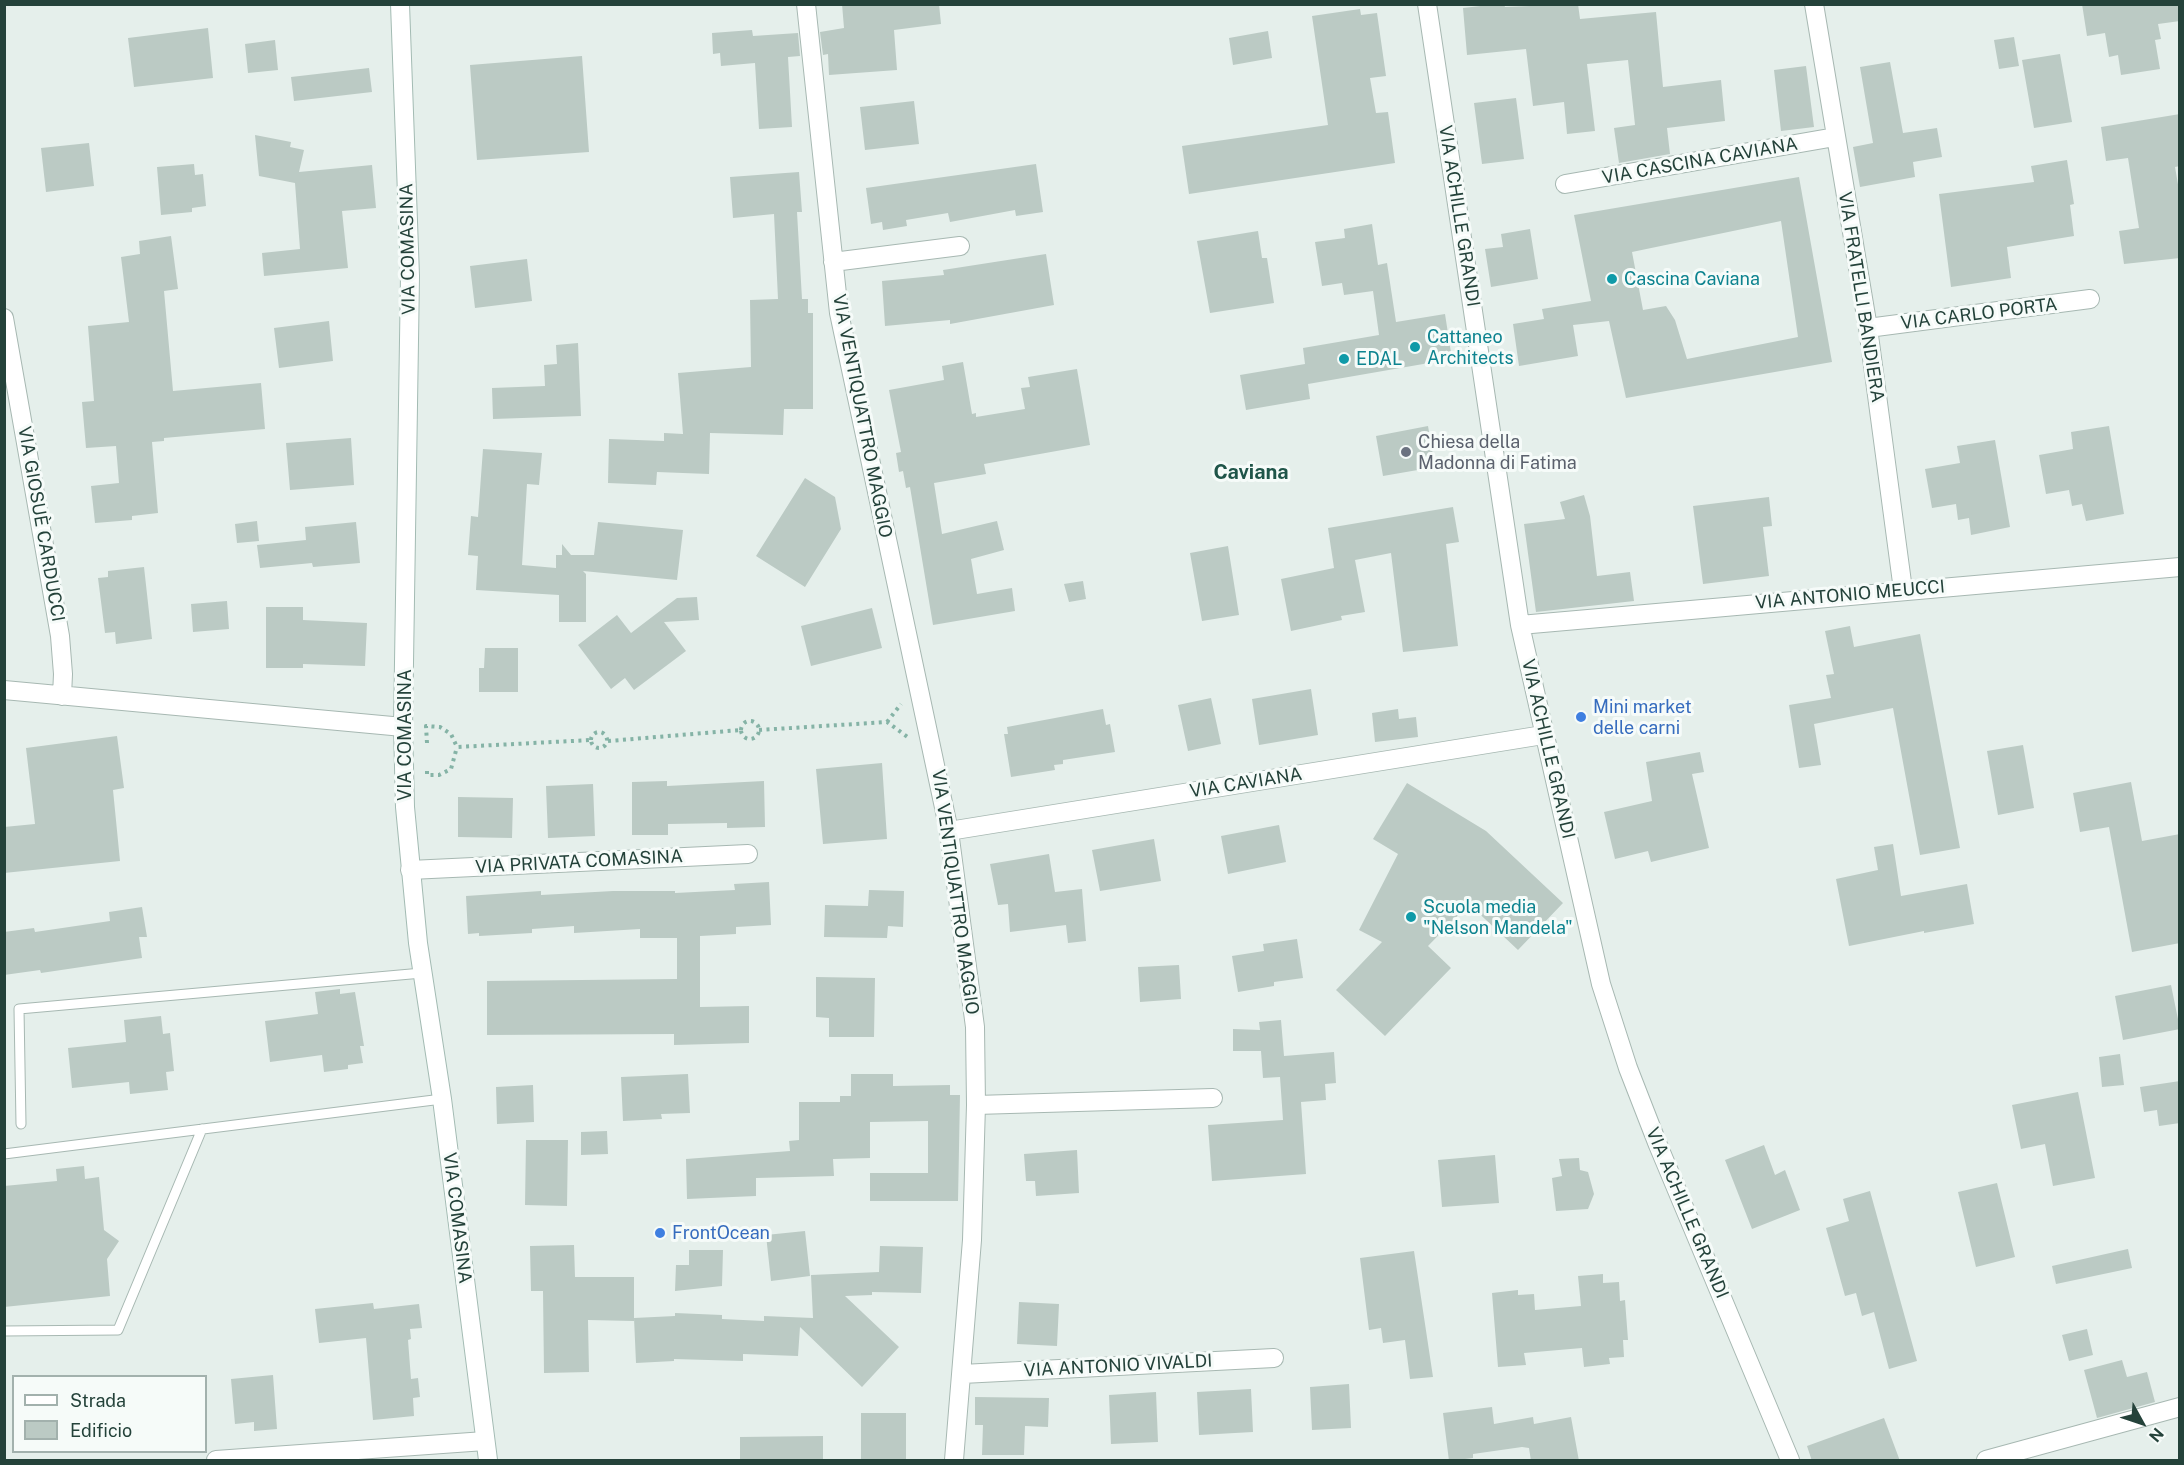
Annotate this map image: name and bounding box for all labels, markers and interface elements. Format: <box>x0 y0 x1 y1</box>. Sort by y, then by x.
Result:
street label: VIA ACHILLE GRANDI <box>1434 124 1484 308</box>
street label: VIA CASCINA CAVIANA <box>1601 133 1799 189</box>
street label: VIA COMASINA <box>396 183 420 315</box>
street label: VIA FRATELLI BANDIERA <box>1834 190 1888 404</box>
place label: Cascina Caviana <box>1624 268 1760 290</box>
marker: Cascina Caviana <box>1605 272 1619 286</box>
street label: VIA VENTIQUATTRO MAGGIO <box>828 292 896 540</box>
street label: VIA CARLO PORTA <box>1899 294 2059 334</box>
place label: Cattaneo Architects <box>1427 326 1514 368</box>
marker: Cattaneo Architects <box>1408 340 1422 354</box>
place label: EDAL <box>1356 348 1402 370</box>
marker: EDAL <box>1337 352 1351 366</box>
street label: VIA GIOSUÈ CARDUCCI <box>13 425 69 623</box>
place label: Chiesa della Madonna di Fatima <box>1418 431 1577 474</box>
marker: Chiesa della Madonna di Fatima <box>1399 445 1413 459</box>
district label: Caviana <box>1213 461 1289 485</box>
street label: VIA ANTONIO MEUCCI <box>1754 576 1946 614</box>
street label: VIA ACHILLE GRANDI <box>1517 657 1579 841</box>
street label: VIA COMASINA <box>394 669 416 801</box>
place label: Mini market delle carni <box>1593 696 1692 738</box>
marker: Mini market delle carni <box>1574 710 1588 724</box>
street label: VIA CAVIANA <box>1188 763 1304 803</box>
street label: VIA VENTIQUATTRO MAGGIO <box>927 768 983 1016</box>
street label: VIA PRIVATA COMASINA <box>475 846 683 878</box>
place label: Scuola media "Nelson Mandela" <box>1423 896 1573 938</box>
marker: Scuola media "Nelson Mandela" <box>1404 910 1418 924</box>
street label: VIA ACHILLE GRANDI <box>1641 1124 1733 1302</box>
street label: VIA COMASINA <box>438 1151 476 1285</box>
place label: FrontOcean <box>672 1222 770 1244</box>
marker: FrontOcean <box>653 1226 667 1240</box>
street label: VIA ANTONIO VIVALDI <box>1023 1350 1213 1382</box>
legend <box>12 1375 207 1453</box>
text: Strada <box>70 1390 126 1411</box>
north arrow <box>2112 1393 2172 1453</box>
text: Edificio <box>70 1420 132 1441</box>
text: N <box>2145 1424 2167 1446</box>

